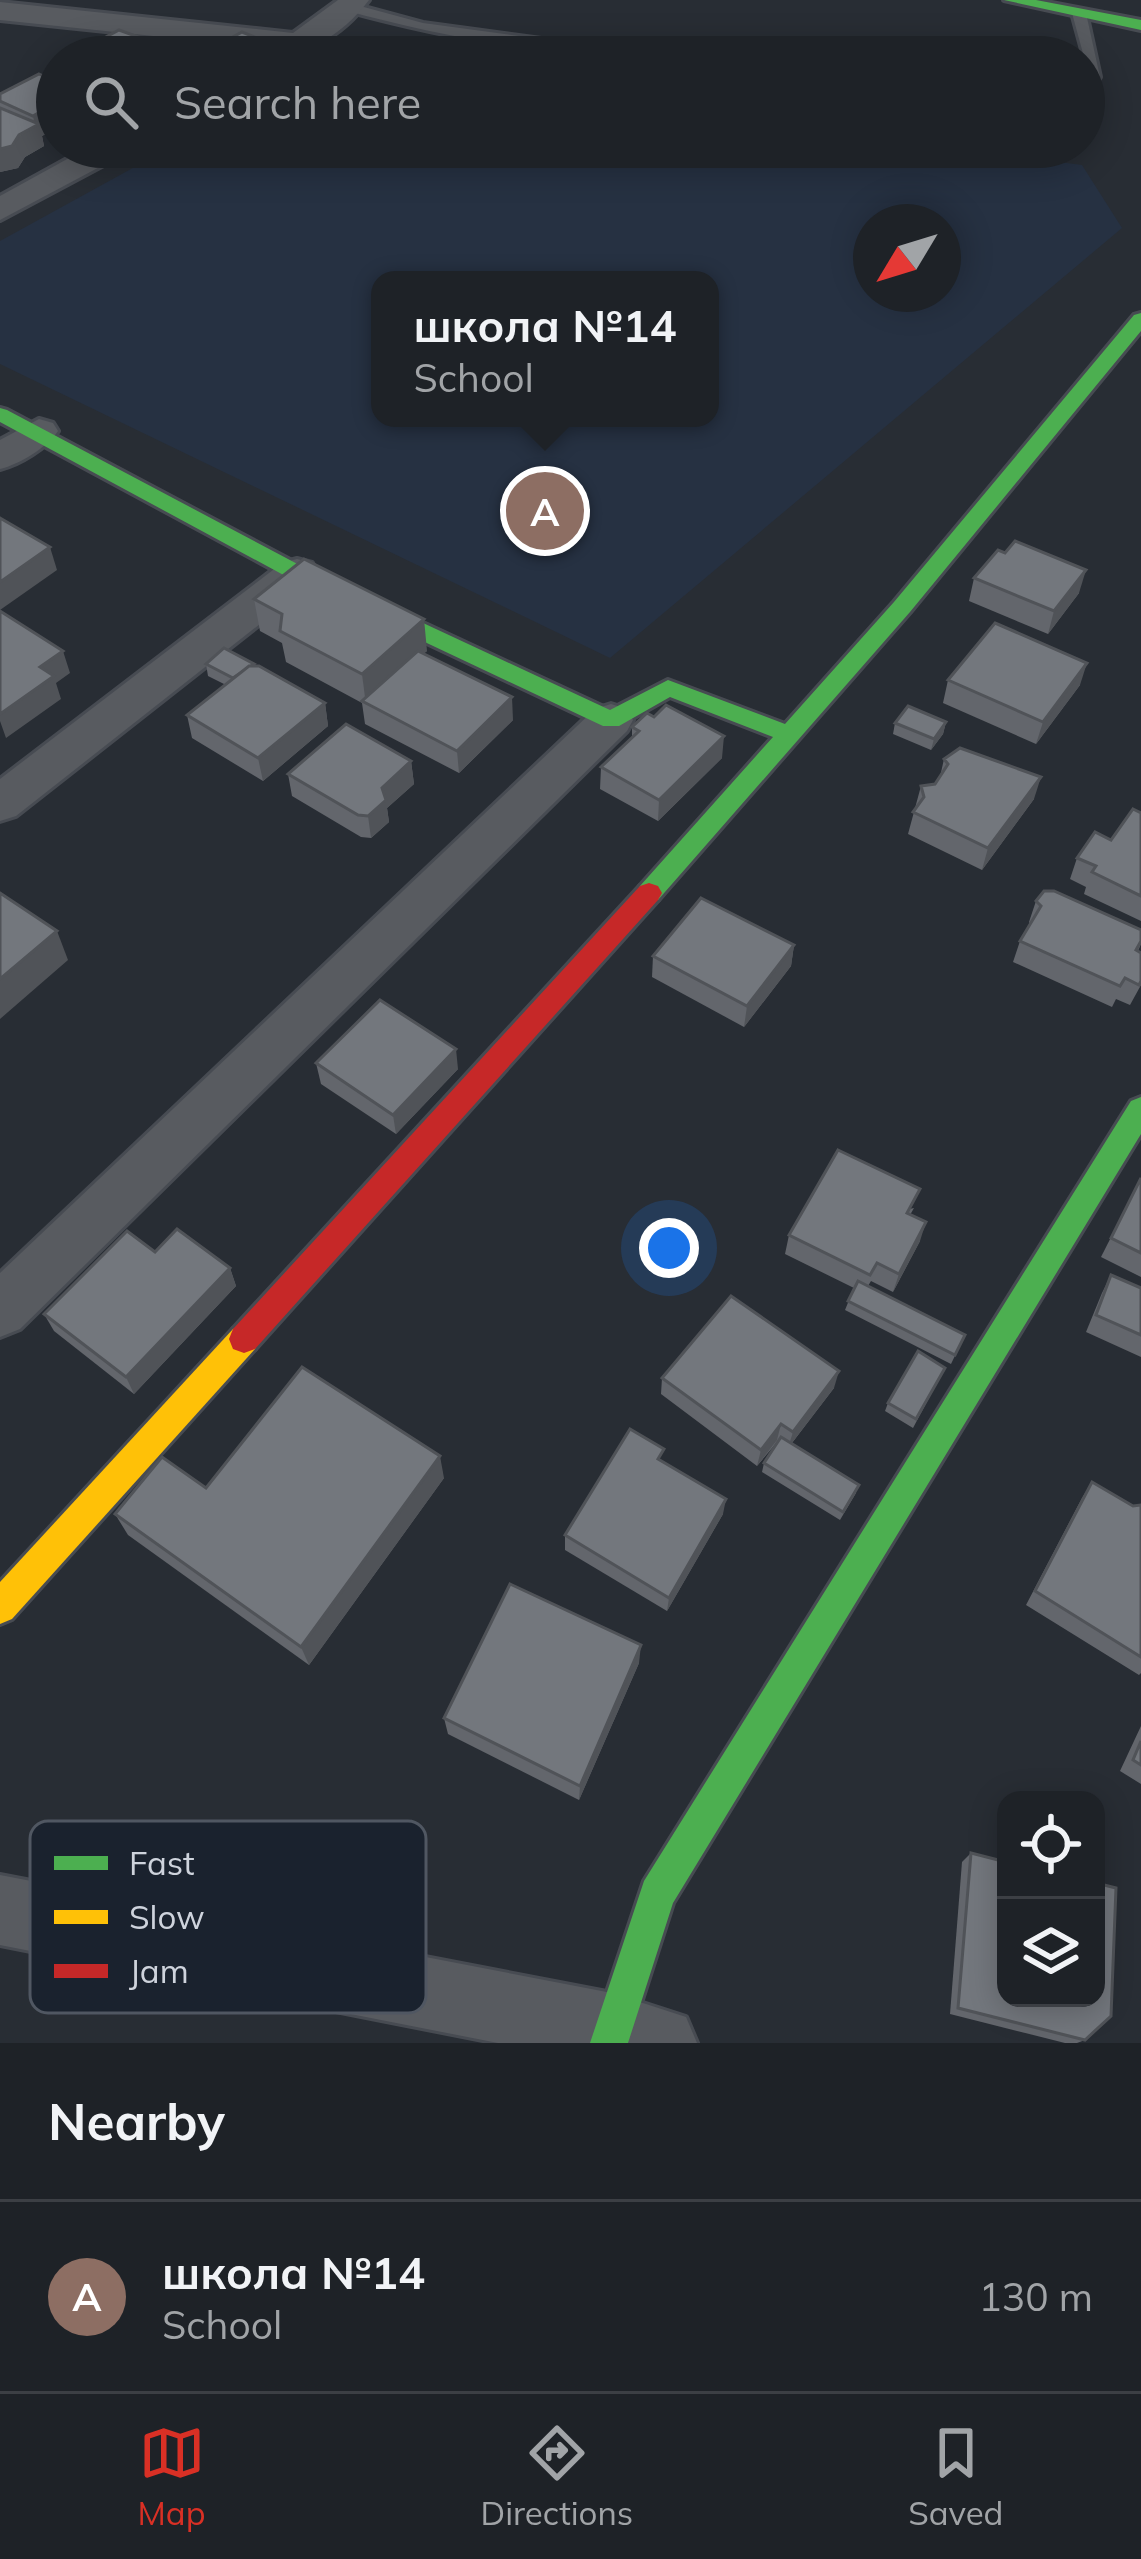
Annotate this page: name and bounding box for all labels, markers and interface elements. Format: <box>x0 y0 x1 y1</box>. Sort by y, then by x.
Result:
search box <box>36 36 1105 168</box>
icon: search <box>78 69 144 135</box>
text: Search here <box>174 74 421 130</box>
north arrow <box>853 204 961 312</box>
popup <box>371 271 719 427</box>
text: школа №14 <box>413 297 677 353</box>
text: School <box>413 353 534 402</box>
pin: A <box>506 466 584 556</box>
your location <box>639 1218 699 1278</box>
map controls <box>997 1791 1105 2007</box>
button: locate <box>997 1791 1105 1899</box>
legend <box>30 1821 426 2013</box>
text: Fast <box>129 1842 194 1883</box>
text: Slow <box>129 1896 205 1937</box>
button: layers <box>997 1899 1105 2007</box>
text: Jam <box>129 1950 189 1991</box>
text: Nearby <box>48 2089 225 2153</box>
text: школа №14 <box>162 2244 425 2300</box>
text: A <box>72 2272 102 2321</box>
text: 130 m <box>978 2272 1093 2321</box>
text: School <box>162 2300 282 2349</box>
tab: Map <box>138 2420 205 2533</box>
tab: Directions <box>481 2420 633 2533</box>
tab: Saved <box>908 2420 1003 2533</box>

